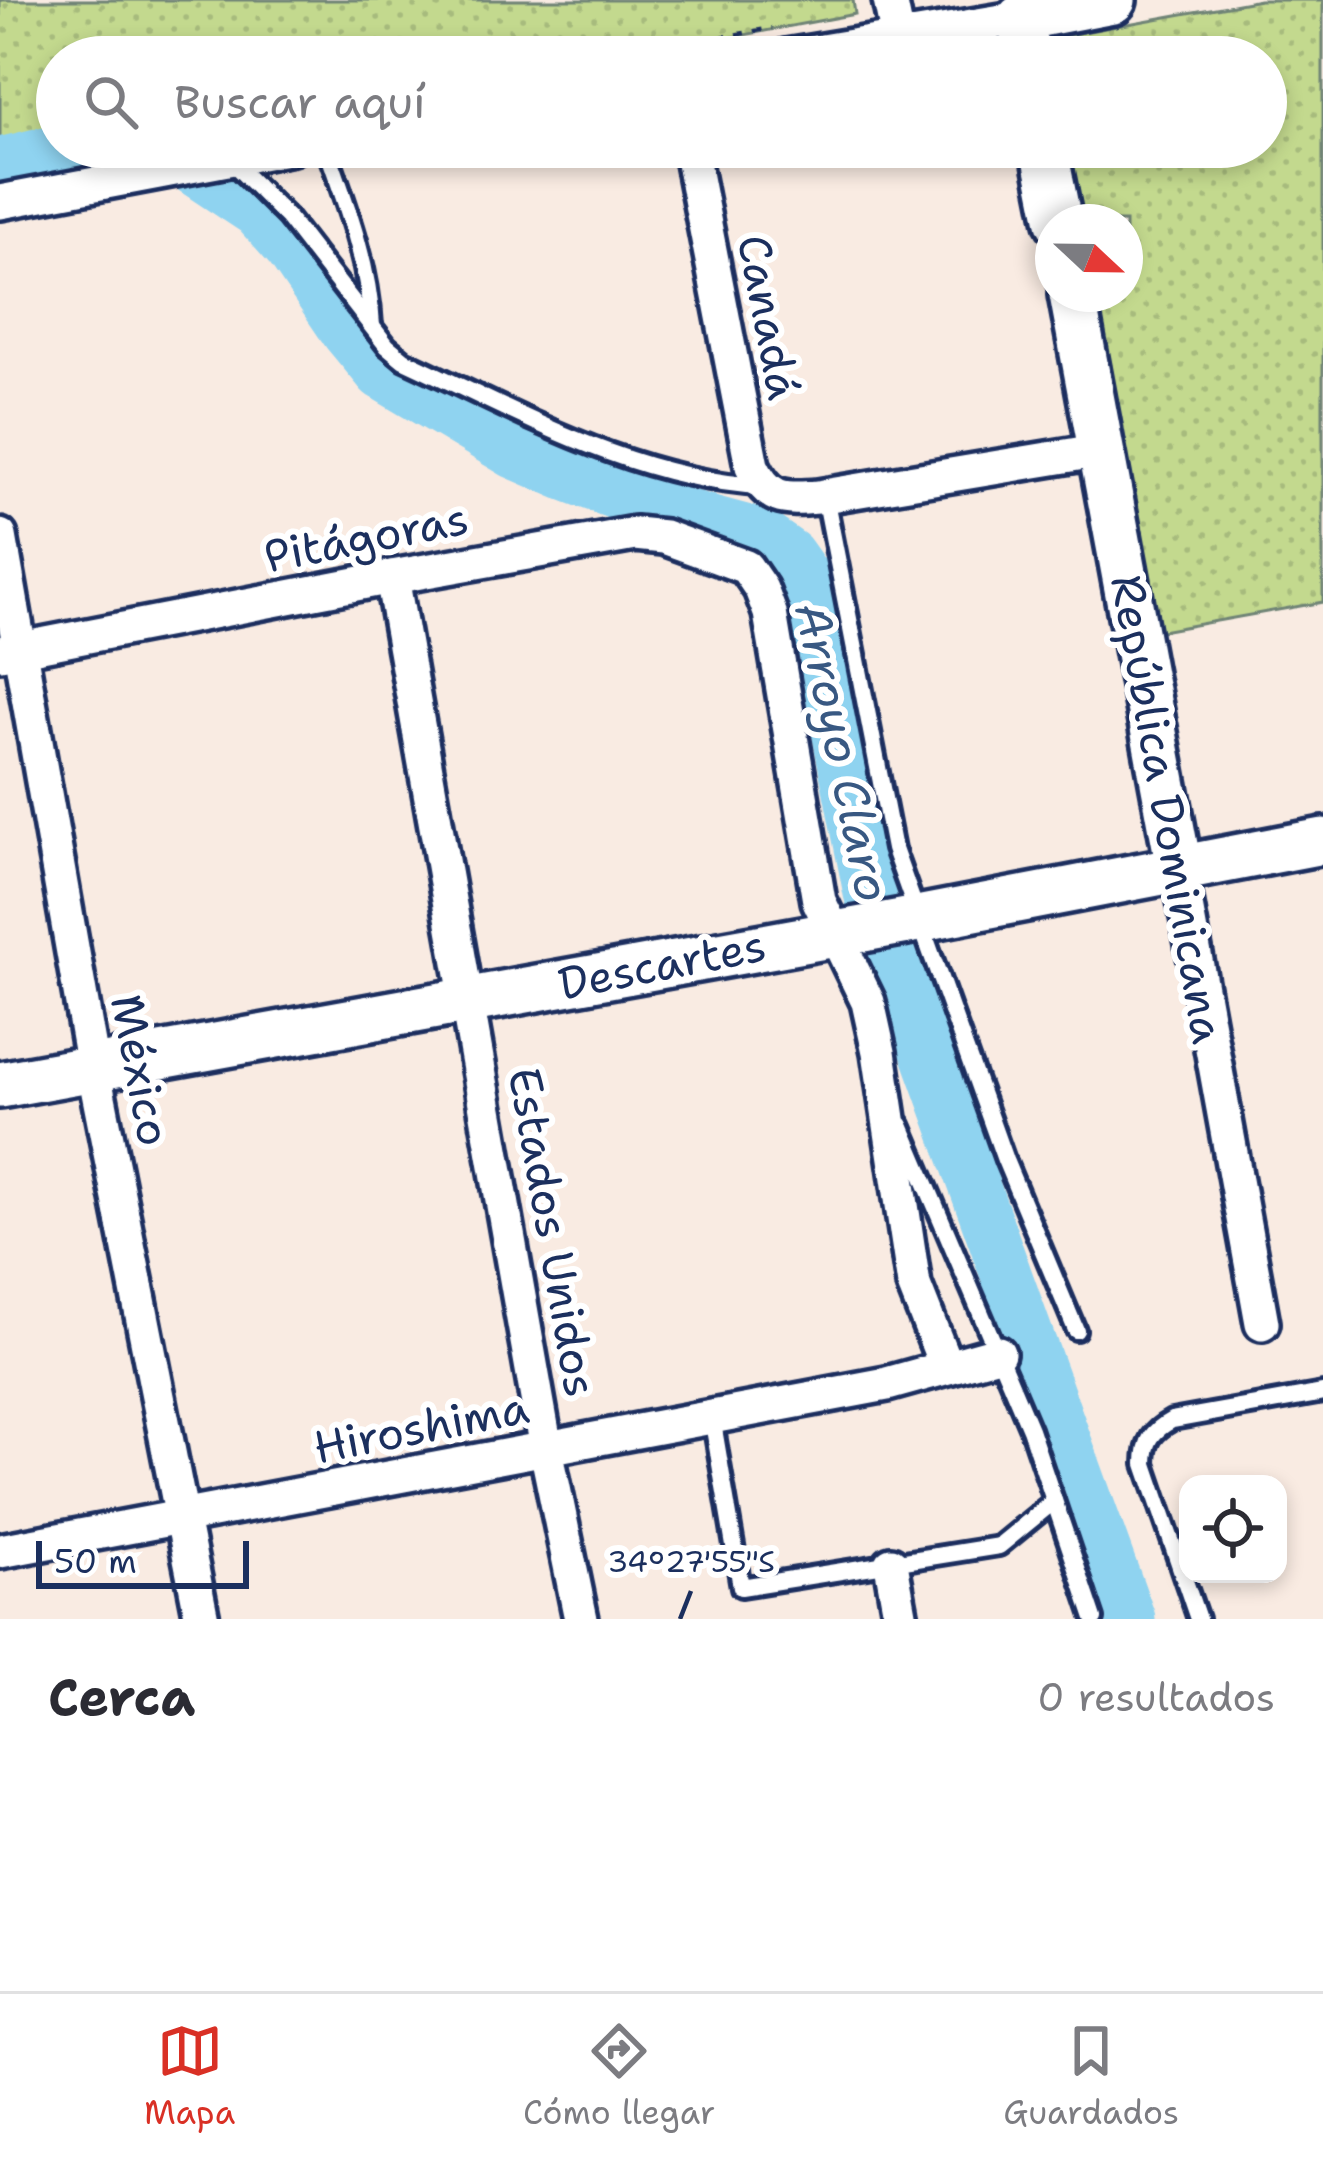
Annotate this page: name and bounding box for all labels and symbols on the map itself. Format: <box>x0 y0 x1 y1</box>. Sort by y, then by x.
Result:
north arrow <box>1035 204 1143 312</box>
street label: Canadá <box>724 230 814 404</box>
street label: Pitágoras <box>259 488 473 586</box>
street label: República Dominicana <box>1097 570 1239 1048</box>
water label: Arroyo Claro <box>780 597 906 907</box>
street label: Descartes <box>553 915 771 1013</box>
street label: México <box>97 989 185 1151</box>
street label: Estados Unidos <box>495 1063 611 1401</box>
street label: Hiroshima <box>308 1377 534 1477</box>
scale bar <box>36 1535 249 1588</box>
text: 34°27'55"S <box>607 1541 775 1582</box>

